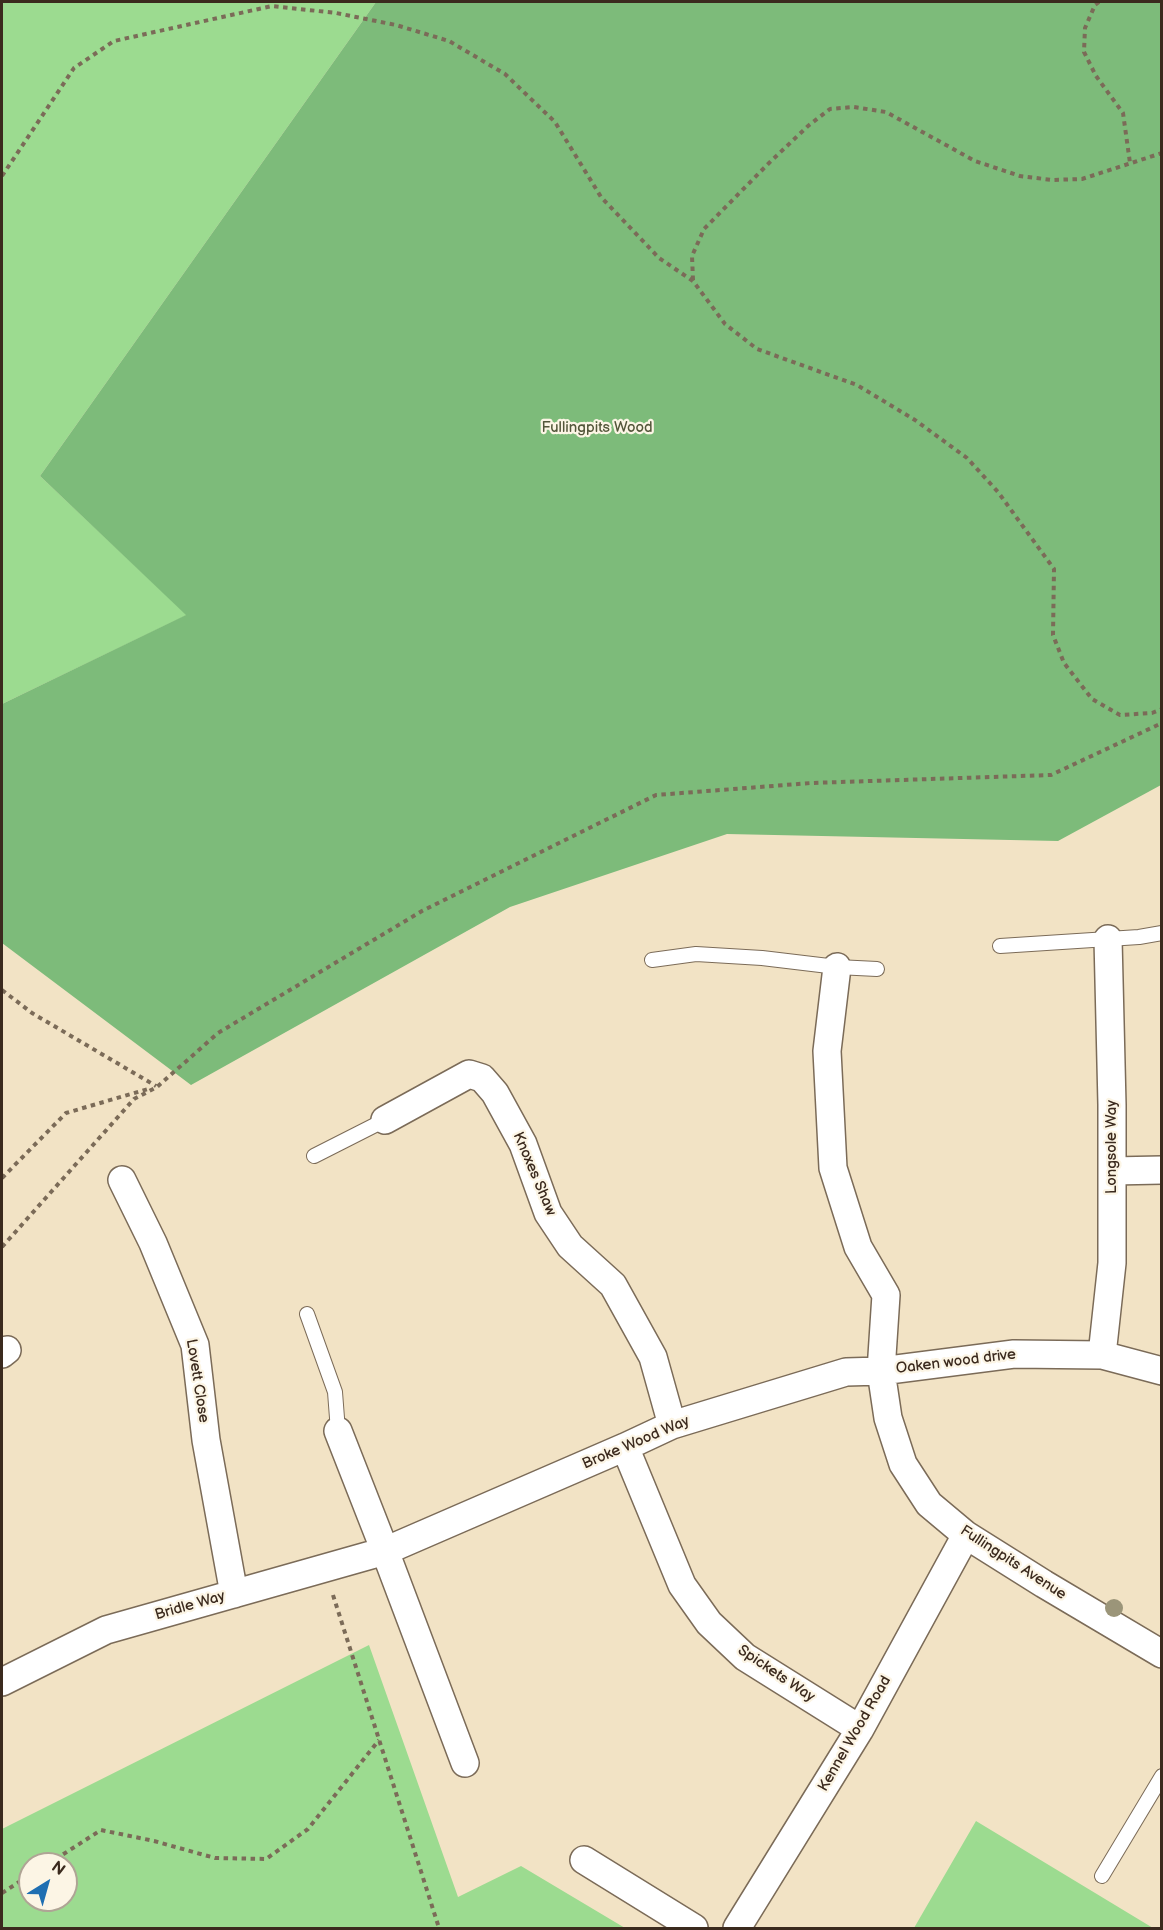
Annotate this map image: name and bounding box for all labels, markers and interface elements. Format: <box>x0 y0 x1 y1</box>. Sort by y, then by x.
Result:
park label: Fullingpits Wood <box>541 419 653 437</box>
street label: Longsole Way <box>1103 1100 1121 1194</box>
street label: Knoxes Shaw <box>508 1129 560 1219</box>
street label: Lovett Close <box>181 1338 213 1424</box>
street label: Oaken wood drive <box>895 1346 1017 1378</box>
street label: Broke Wood Way <box>580 1412 692 1474</box>
street label: Fullingpits Avenue <box>957 1522 1069 1604</box>
street label: Bridle Way <box>153 1587 227 1625</box>
street label: Spickets Way <box>734 1642 818 1706</box>
street label: Kennel Wood Road <box>815 1673 895 1795</box>
north arrow <box>18 1852 78 1912</box>
text: N <box>47 1858 68 1880</box>

